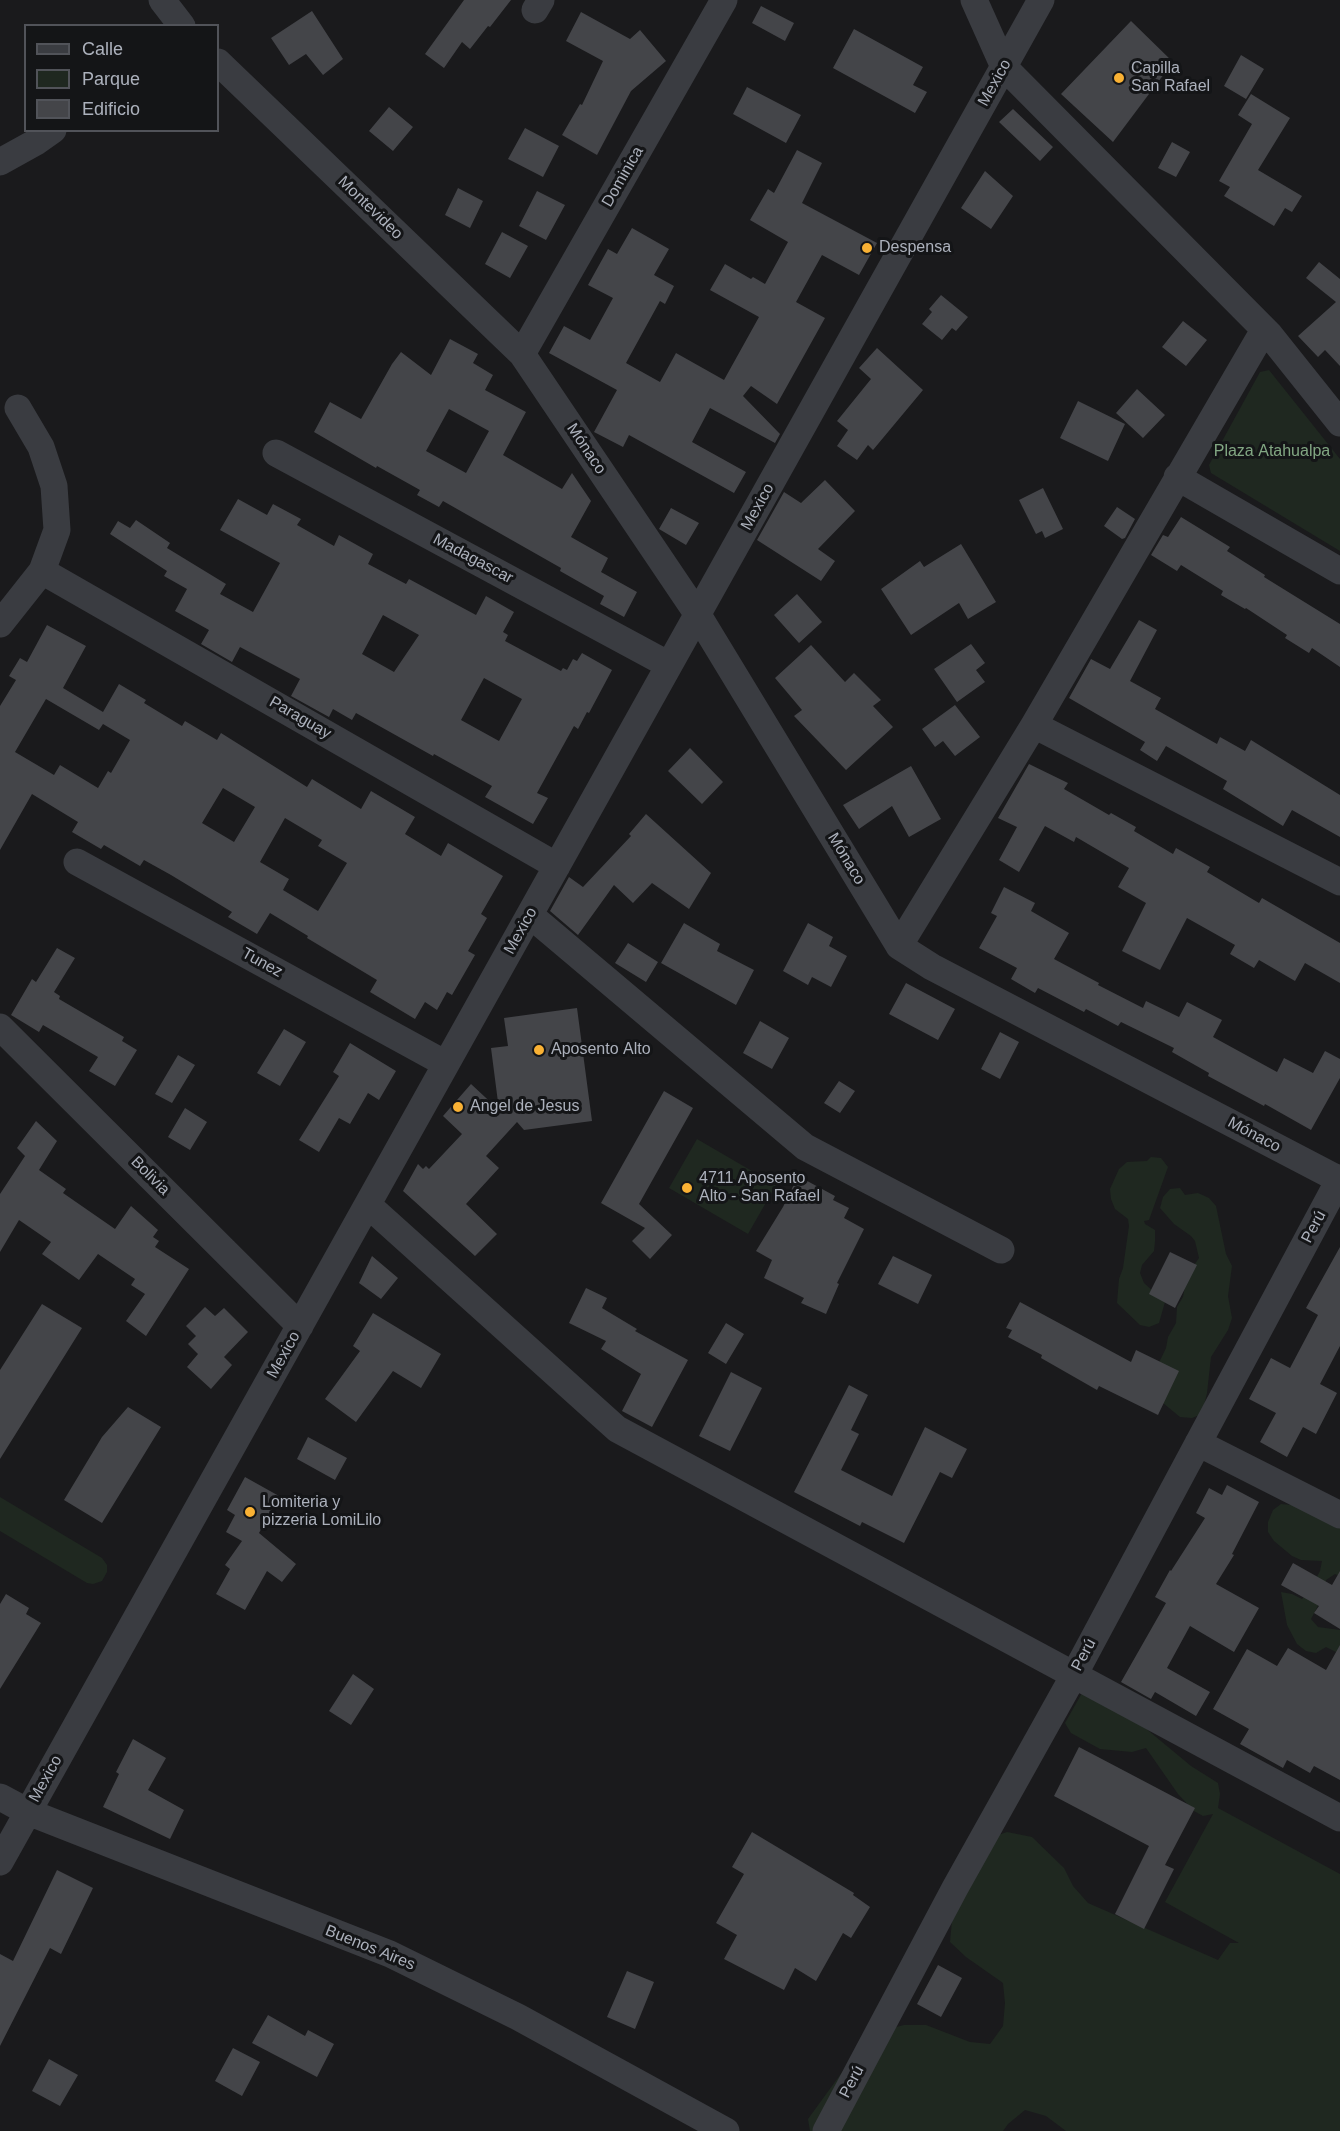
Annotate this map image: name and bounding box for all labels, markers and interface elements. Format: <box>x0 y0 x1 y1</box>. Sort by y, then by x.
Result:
legend <box>24 24 219 132</box>
text: Calle <box>82 39 123 59</box>
street label: Mexico <box>974 56 1016 110</box>
place label: Capilla San Rafael <box>1131 59 1210 97</box>
text: Parque <box>82 69 140 89</box>
marker: Capilla San Rafael <box>1112 71 1126 85</box>
text: Edificio <box>82 99 140 119</box>
street label: Dominica <box>598 143 648 211</box>
street label: Montevideo <box>334 172 406 244</box>
place label: Despensa <box>879 238 951 258</box>
marker: Despensa <box>860 241 874 255</box>
street label: Mónaco <box>562 420 610 478</box>
park label: Plaza Atahualpa <box>1214 442 1330 462</box>
street label: Mexico <box>737 480 779 534</box>
street label: Madagascar <box>430 530 516 588</box>
street label: Paraguay <box>266 693 334 743</box>
street label: Mónaco <box>823 830 869 888</box>
street label: Mexico <box>500 904 542 958</box>
street label: Tunez <box>238 944 286 982</box>
place label: Aposento Alto <box>551 1040 651 1060</box>
marker: Aposento Alto <box>532 1043 546 1057</box>
place label: Angel de Jesus <box>470 1097 579 1117</box>
marker: Angel de Jesus <box>451 1100 465 1114</box>
street label: Mónaco <box>1224 1113 1284 1157</box>
street label: Bolivia <box>127 1153 173 1199</box>
place label: 4711 Aposento Alto - San Rafael <box>699 1169 820 1207</box>
marker: 4711 Aposento Alto - San Rafael <box>680 1181 694 1195</box>
street label: Perú <box>1298 1208 1330 1246</box>
street label: Mexico <box>263 1328 305 1382</box>
place label: Lomiteria y pizzeria LomiLilo <box>262 1493 381 1531</box>
marker: Lomiteria y pizzeria LomiLilo <box>243 1505 257 1519</box>
street label: Perú <box>1068 1636 1100 1674</box>
street label: Mexico <box>25 1752 67 1806</box>
street label: Buenos Aires <box>322 1921 418 1975</box>
street label: Perú <box>836 2063 868 2101</box>

